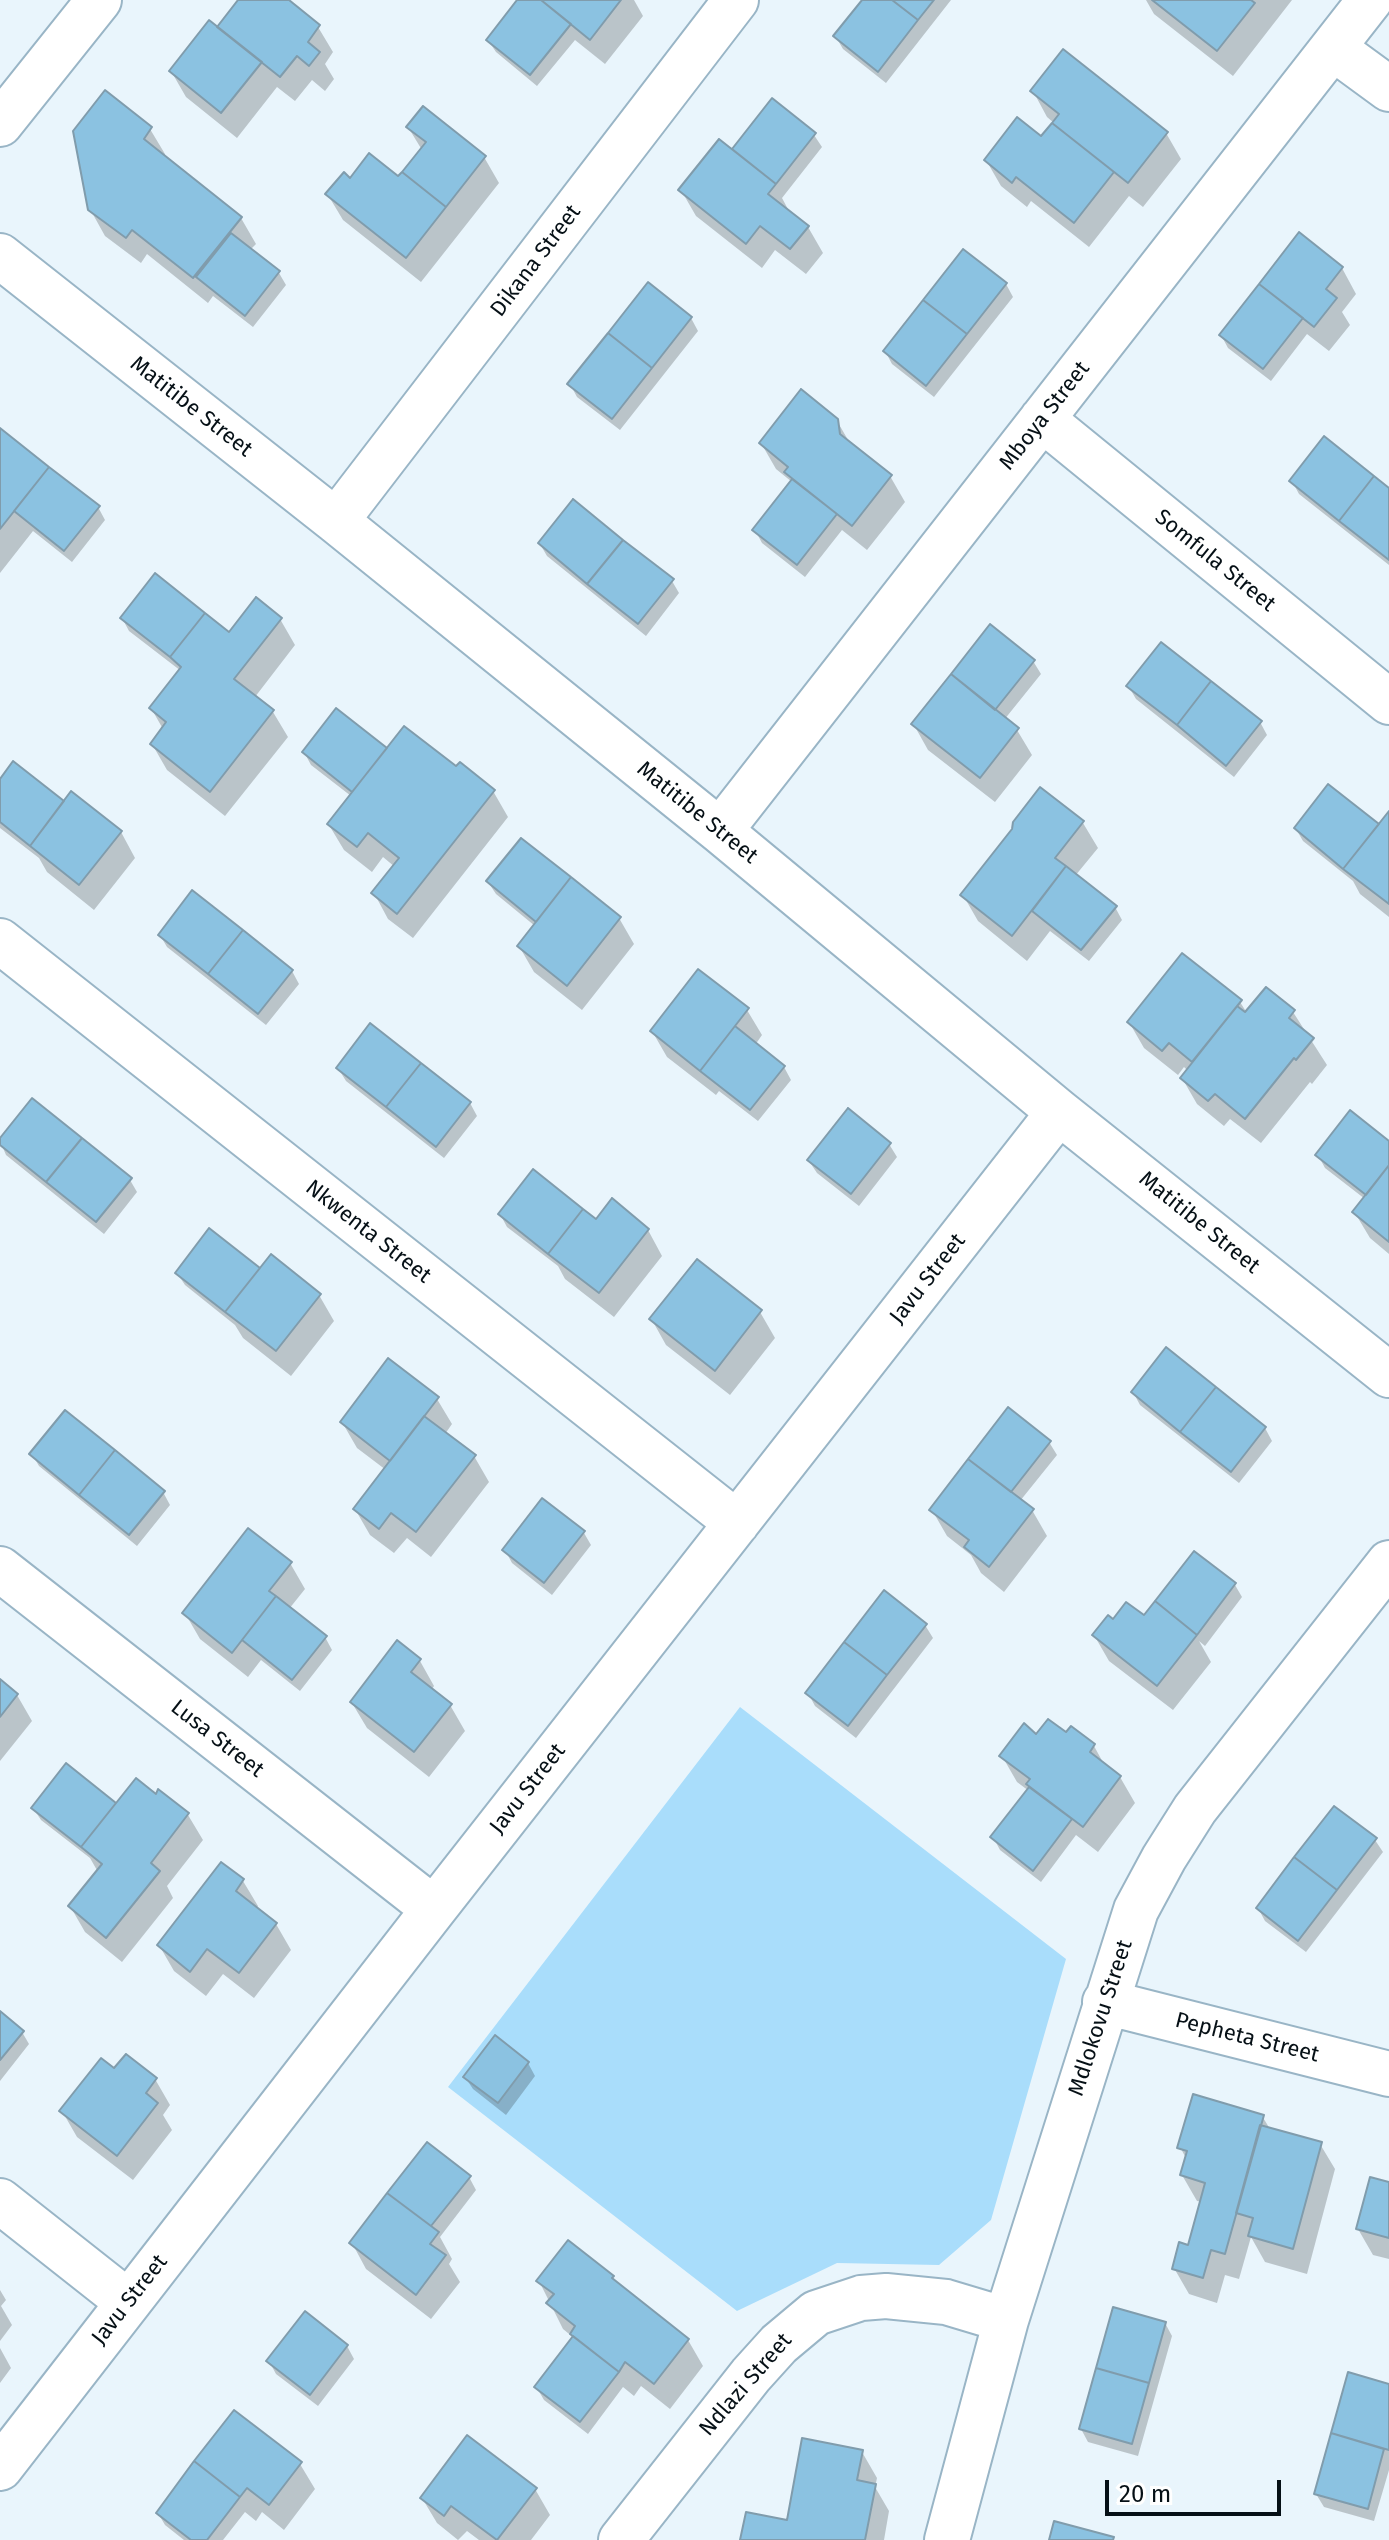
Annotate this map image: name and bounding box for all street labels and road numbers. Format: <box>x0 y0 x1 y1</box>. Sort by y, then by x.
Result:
street label: Dikana Street <box>485 200 587 322</box>
street label: Matitibe Street <box>125 351 257 463</box>
street label: Mboya Street <box>994 356 1096 476</box>
street label: Somfula Street <box>1149 504 1281 618</box>
street label: Matitibe Street <box>631 756 763 870</box>
street label: Matitibe Street <box>1133 1166 1265 1280</box>
street label: Nkwenta Street <box>300 1175 436 1289</box>
street label: Javu Street <box>885 1229 971 1329</box>
street label: Lusa Street <box>165 1694 269 1784</box>
street label: Javu Street <box>485 1739 571 1839</box>
street label: Mdlokovu Street <box>1063 1937 1139 2099</box>
street label: Pepheta Street <box>1172 2007 1322 2069</box>
street label: Javu Street <box>87 2250 173 2350</box>
street label: Ndlazi Street <box>694 2328 798 2442</box>

